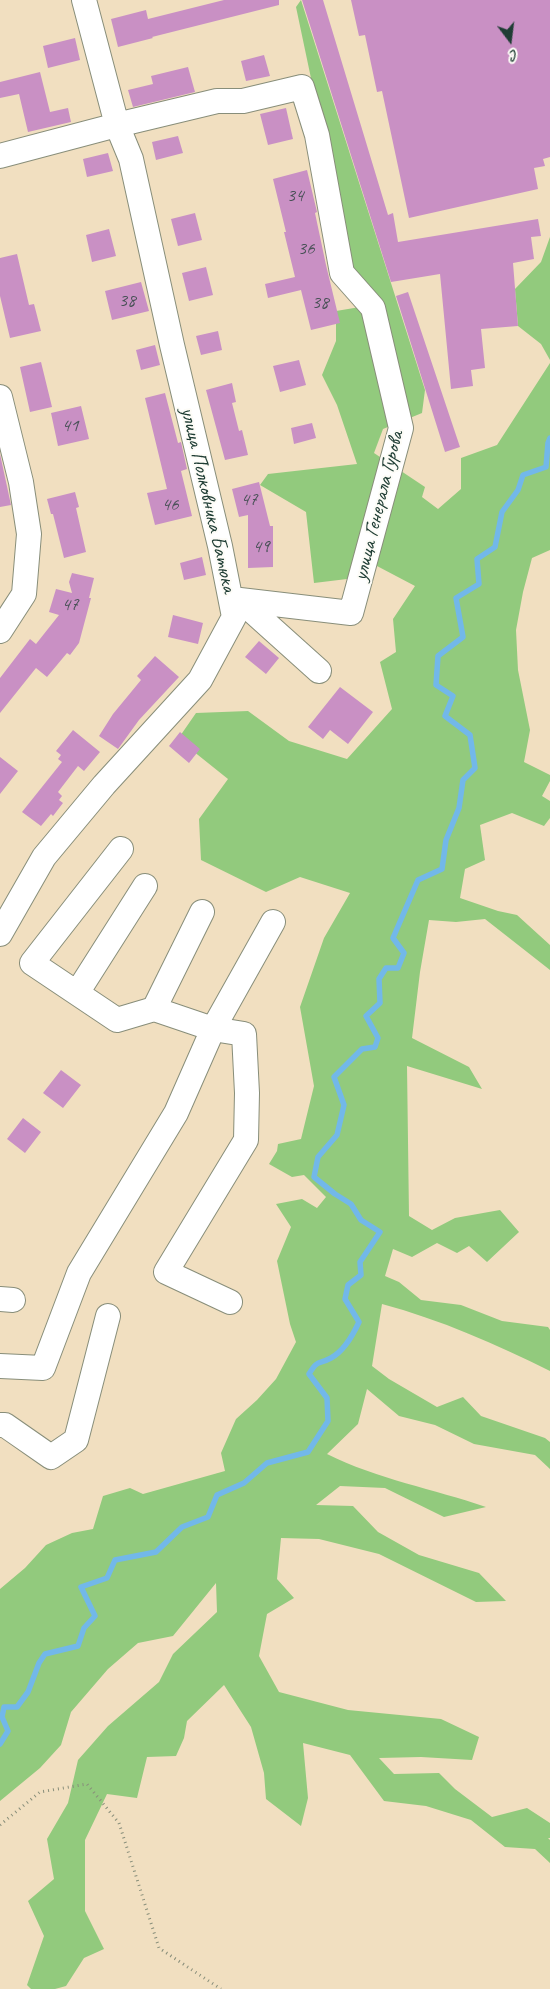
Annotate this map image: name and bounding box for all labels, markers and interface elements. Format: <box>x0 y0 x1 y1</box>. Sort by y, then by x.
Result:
north arrow <box>485 15 535 65</box>
text: С <box>508 46 520 64</box>
house number: 34 <box>286 185 304 207</box>
house number: 36 <box>297 238 315 260</box>
house number: 38 <box>118 290 136 312</box>
house number: 38 <box>311 292 329 314</box>
street label: улица Полковника Батюка <box>174 405 242 595</box>
house number: 41 <box>61 415 79 437</box>
street label: улица Генерала Гурова <box>348 428 410 584</box>
house number: 47 <box>240 489 258 511</box>
house number: 46 <box>161 494 179 516</box>
house number: 49 <box>252 536 270 558</box>
house number: 47 <box>61 594 79 616</box>

